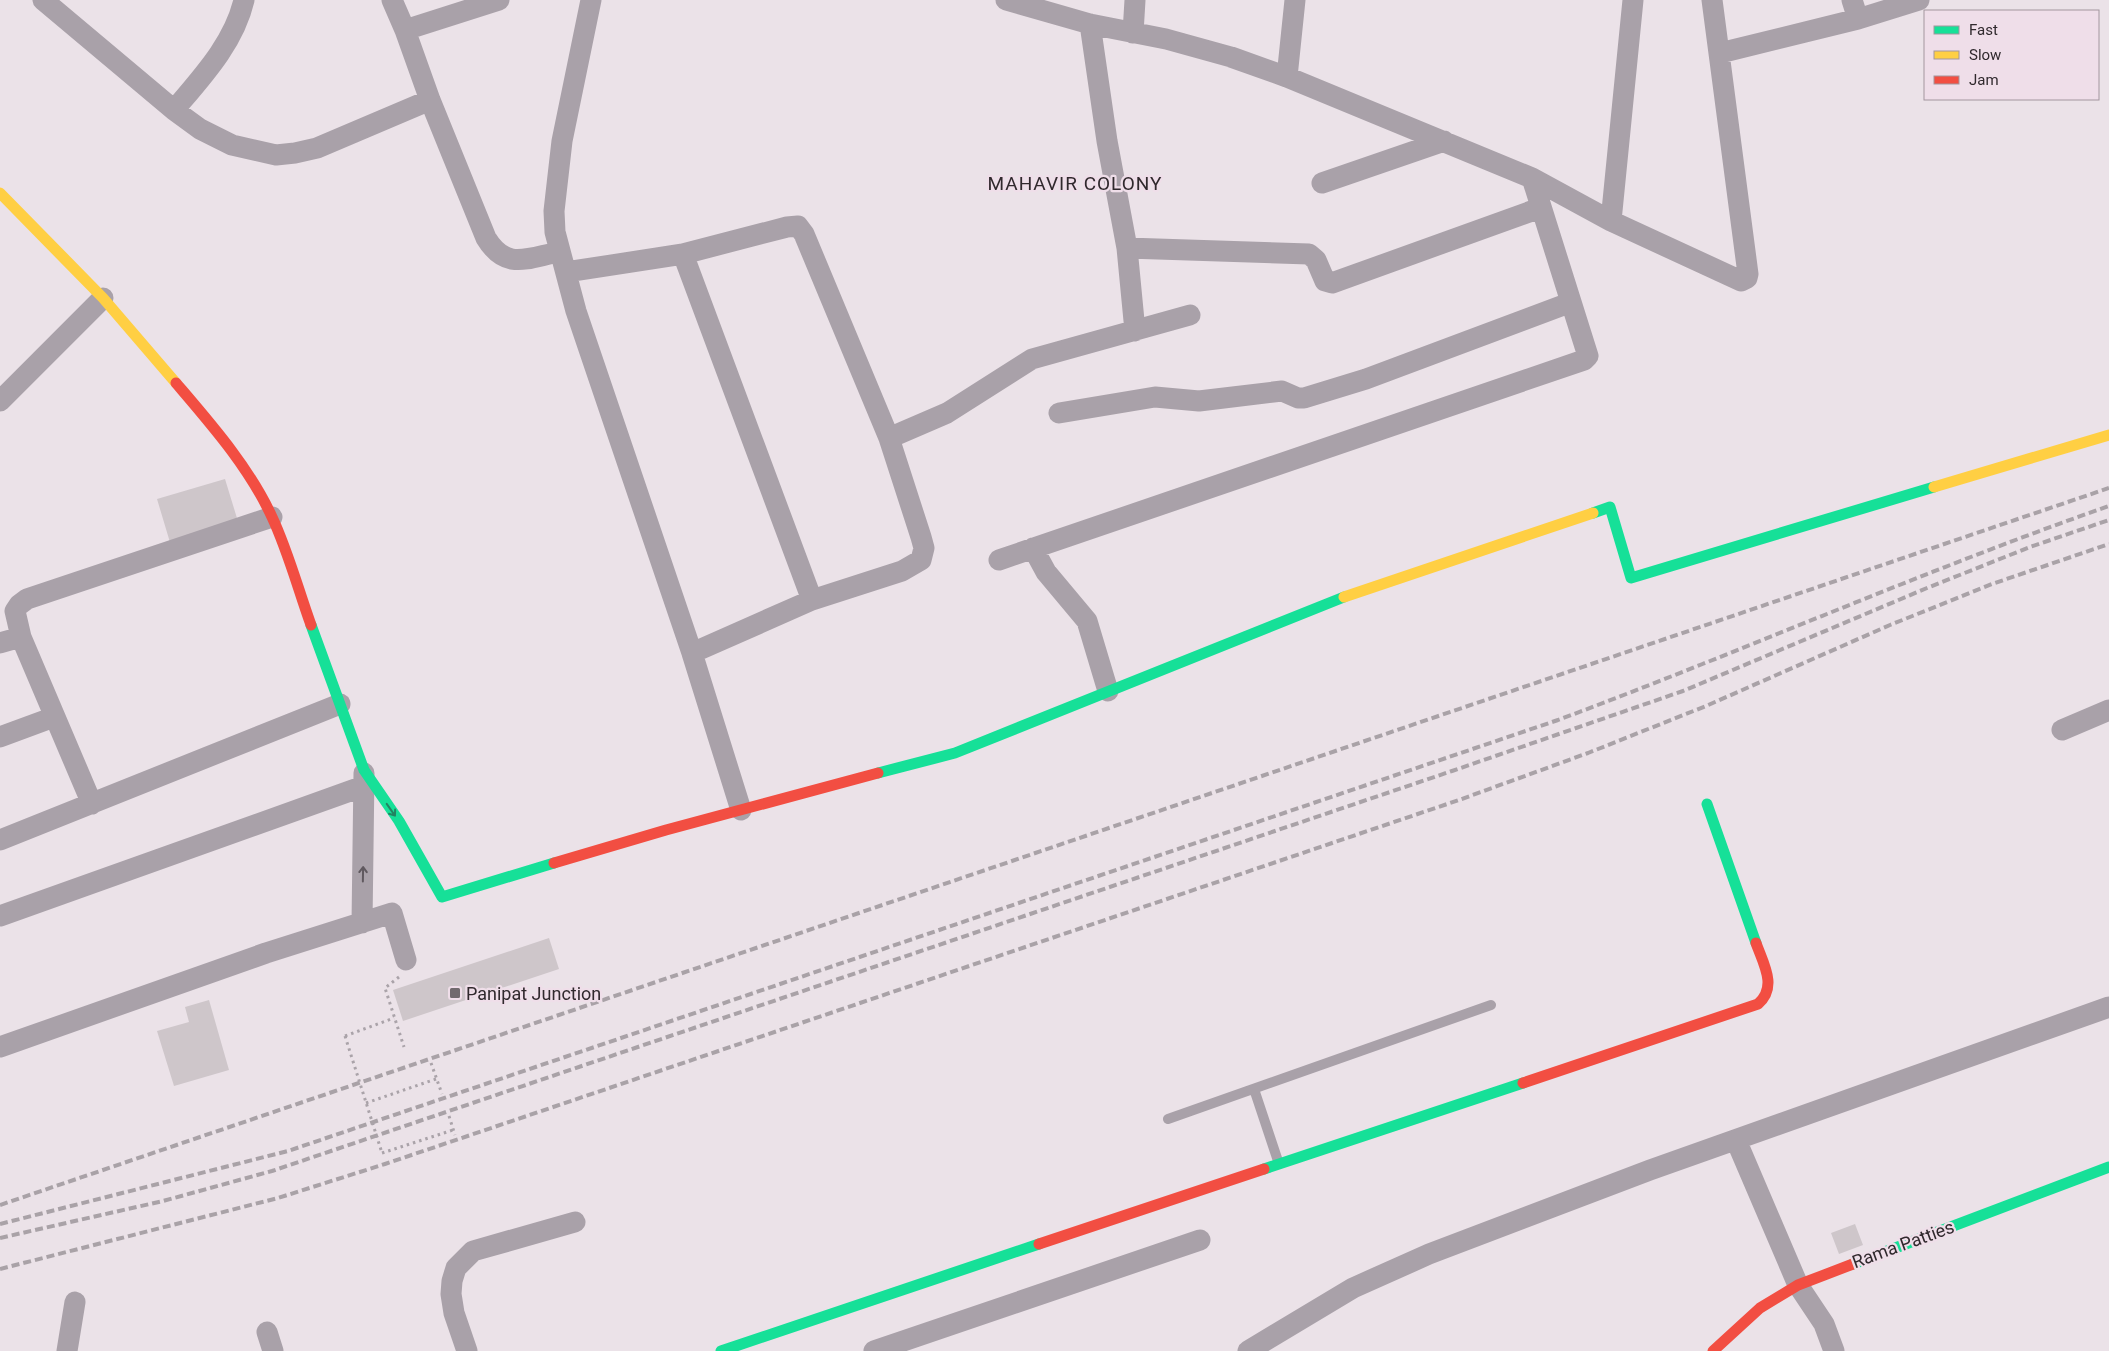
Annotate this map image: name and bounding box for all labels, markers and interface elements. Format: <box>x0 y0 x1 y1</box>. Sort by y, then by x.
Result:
legend <box>1924 10 2099 100</box>
text: Fast <box>1969 21 1998 39</box>
text: Slow <box>1969 46 2001 64</box>
text: Jam <box>1969 71 1999 89</box>
district label: MAHAVIR COLONY <box>988 172 1163 195</box>
one-way arrow <box>386 803 396 817</box>
one-way arrow <box>358 866 368 882</box>
place label: Panipat Junction <box>466 983 601 1004</box>
marker: Panipat Junction <box>448 986 462 1000</box>
street label: Rama Patties <box>1849 1216 1957 1272</box>

